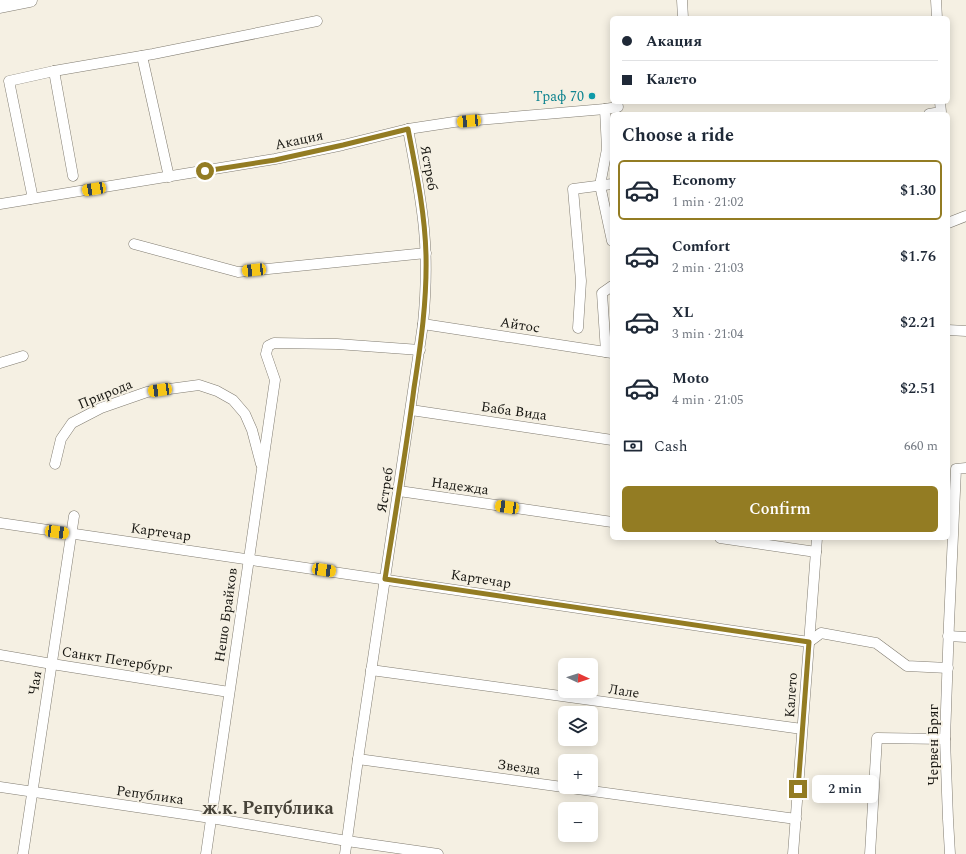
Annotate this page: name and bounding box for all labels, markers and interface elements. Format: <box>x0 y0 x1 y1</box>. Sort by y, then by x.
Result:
text: Акация <box>646 30 702 53</box>
text: Калето <box>646 68 697 91</box>
place label: Траф 70 <box>533 86 584 107</box>
marker: Траф 70 <box>587 91 597 101</box>
car <box>457 114 481 128</box>
text: Choose a ride <box>622 122 734 149</box>
street label: Акация <box>273 125 325 155</box>
street label: Ястреб <box>415 144 443 192</box>
route start <box>196 162 214 180</box>
text: Economy <box>672 169 736 192</box>
icon: car <box>624 172 660 208</box>
text: $1.30 <box>900 179 936 202</box>
car <box>81 181 107 197</box>
text: 1 min · 21:02 <box>672 192 744 212</box>
text: Comfort <box>672 235 730 258</box>
icon: car <box>624 238 660 274</box>
text: $1.76 <box>900 245 936 268</box>
text: 2 min · 21:03 <box>672 258 744 278</box>
car <box>241 263 267 277</box>
text: XL <box>672 301 693 324</box>
icon: car <box>624 304 660 340</box>
street label: Айтос <box>499 311 542 339</box>
text: $2.21 <box>900 311 936 334</box>
text: 3 min · 21:04 <box>672 324 744 344</box>
text: Moto <box>672 367 709 390</box>
icon: car <box>624 370 660 406</box>
street label: Природа <box>75 373 136 414</box>
text: $2.51 <box>900 377 936 400</box>
car <box>147 382 173 398</box>
text: 4 min · 21:05 <box>672 390 744 410</box>
street label: Баба Вида <box>480 396 548 426</box>
icon: cash <box>622 435 644 457</box>
text: Cash <box>654 435 687 458</box>
text: 660 m <box>904 436 938 456</box>
street label: Ястреб <box>371 466 399 514</box>
street label: Надежда <box>430 472 490 500</box>
button: Confirm <box>622 486 938 532</box>
car <box>494 499 520 515</box>
street label: Картечар <box>130 517 193 547</box>
car <box>44 524 70 540</box>
car <box>311 562 337 578</box>
street label: Картечар <box>449 564 513 594</box>
street label: Нешо Брайков <box>209 566 243 664</box>
street label: Санкт Петербург <box>60 641 174 679</box>
north arrow <box>558 658 598 698</box>
map controls <box>558 658 598 842</box>
street label: Чая <box>23 669 47 697</box>
street label: Калето <box>779 672 803 718</box>
street label: Лале <box>607 678 641 704</box>
street label: Червен Бряг <box>923 704 944 786</box>
button: layers <box>558 706 598 746</box>
street label: Звезда <box>496 754 542 780</box>
button: + <box>558 754 598 794</box>
callout: 2 min <box>812 775 878 803</box>
text: 2 min <box>828 779 862 799</box>
street label: Република <box>115 780 185 810</box>
route end <box>789 780 807 798</box>
district label: ж.к. Република <box>202 795 335 822</box>
button: − <box>558 802 598 842</box>

